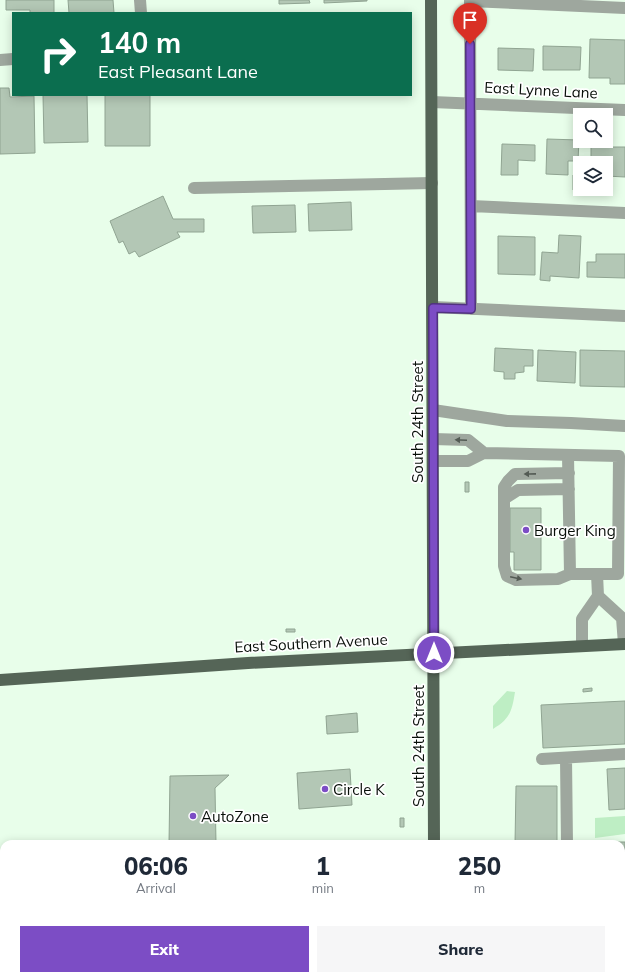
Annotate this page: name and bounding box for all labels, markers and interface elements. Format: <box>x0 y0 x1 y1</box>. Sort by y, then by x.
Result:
pin <box>453 3 487 44</box>
icon: arrive <box>459 9 481 31</box>
text: 140 m <box>98 25 181 60</box>
icon: right <box>32 28 84 80</box>
text: East Pleasant Lane <box>98 60 258 83</box>
street label: East Lynne Lane <box>484 78 598 102</box>
map controls <box>573 108 613 196</box>
button: search <box>573 108 613 148</box>
button: layers <box>573 156 613 196</box>
street label: South 24th Street <box>408 361 427 483</box>
one-way arrow <box>454 437 467 443</box>
one-way arrow <box>523 471 536 477</box>
place label: Burger King <box>534 521 616 540</box>
marker: Burger King <box>521 525 531 535</box>
one-way arrow <box>510 576 522 582</box>
street label: East Southern Avenue <box>234 629 388 657</box>
position arrow <box>413 632 455 674</box>
street label: South 24th Street <box>409 685 428 807</box>
place label: Circle K <box>333 780 385 799</box>
marker: Circle K <box>320 784 330 794</box>
place label: AutoZone <box>201 807 269 826</box>
marker: AutoZone <box>188 811 198 821</box>
text: 06:06 <box>124 851 188 881</box>
text: 1 <box>316 851 330 881</box>
text: 250 <box>458 851 501 881</box>
text: Arrival <box>136 880 176 896</box>
text: min <box>312 880 334 896</box>
text: m <box>474 880 485 896</box>
button: Exit <box>20 926 309 972</box>
button: Share <box>317 926 605 972</box>

